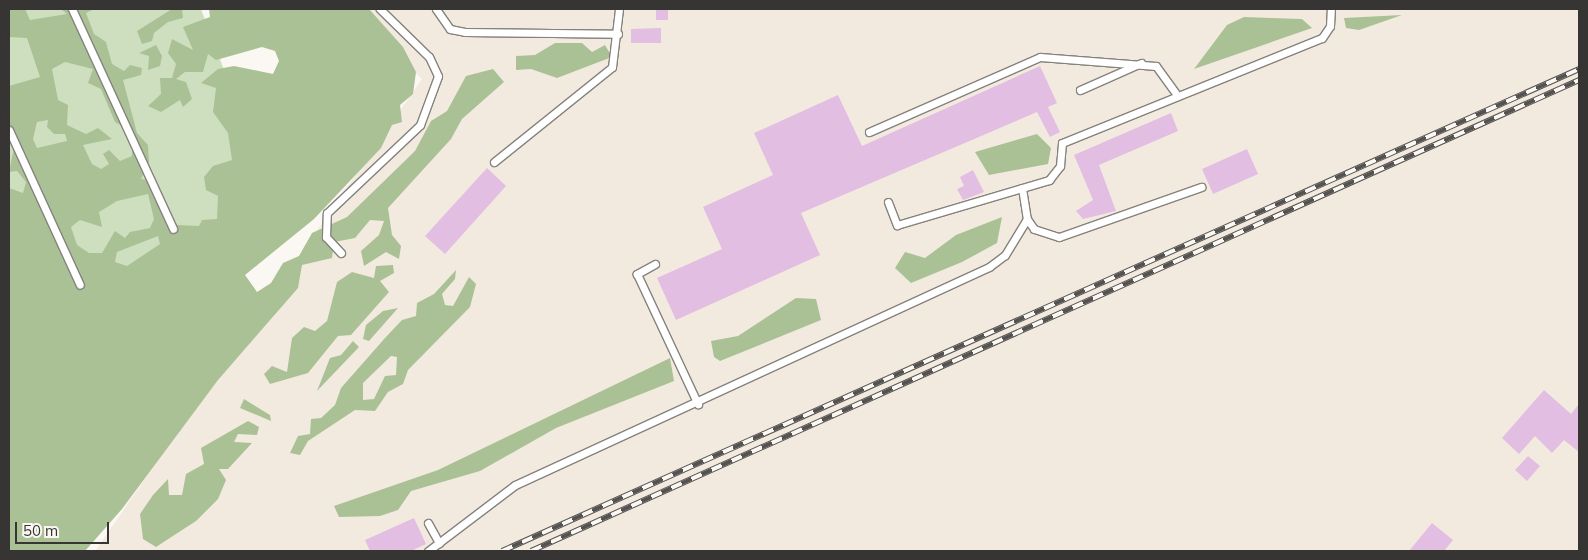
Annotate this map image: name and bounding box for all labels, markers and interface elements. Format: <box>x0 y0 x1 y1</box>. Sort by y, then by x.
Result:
scale bar <box>18 512 111 544</box>
text: 50 m <box>23 521 58 540</box>

